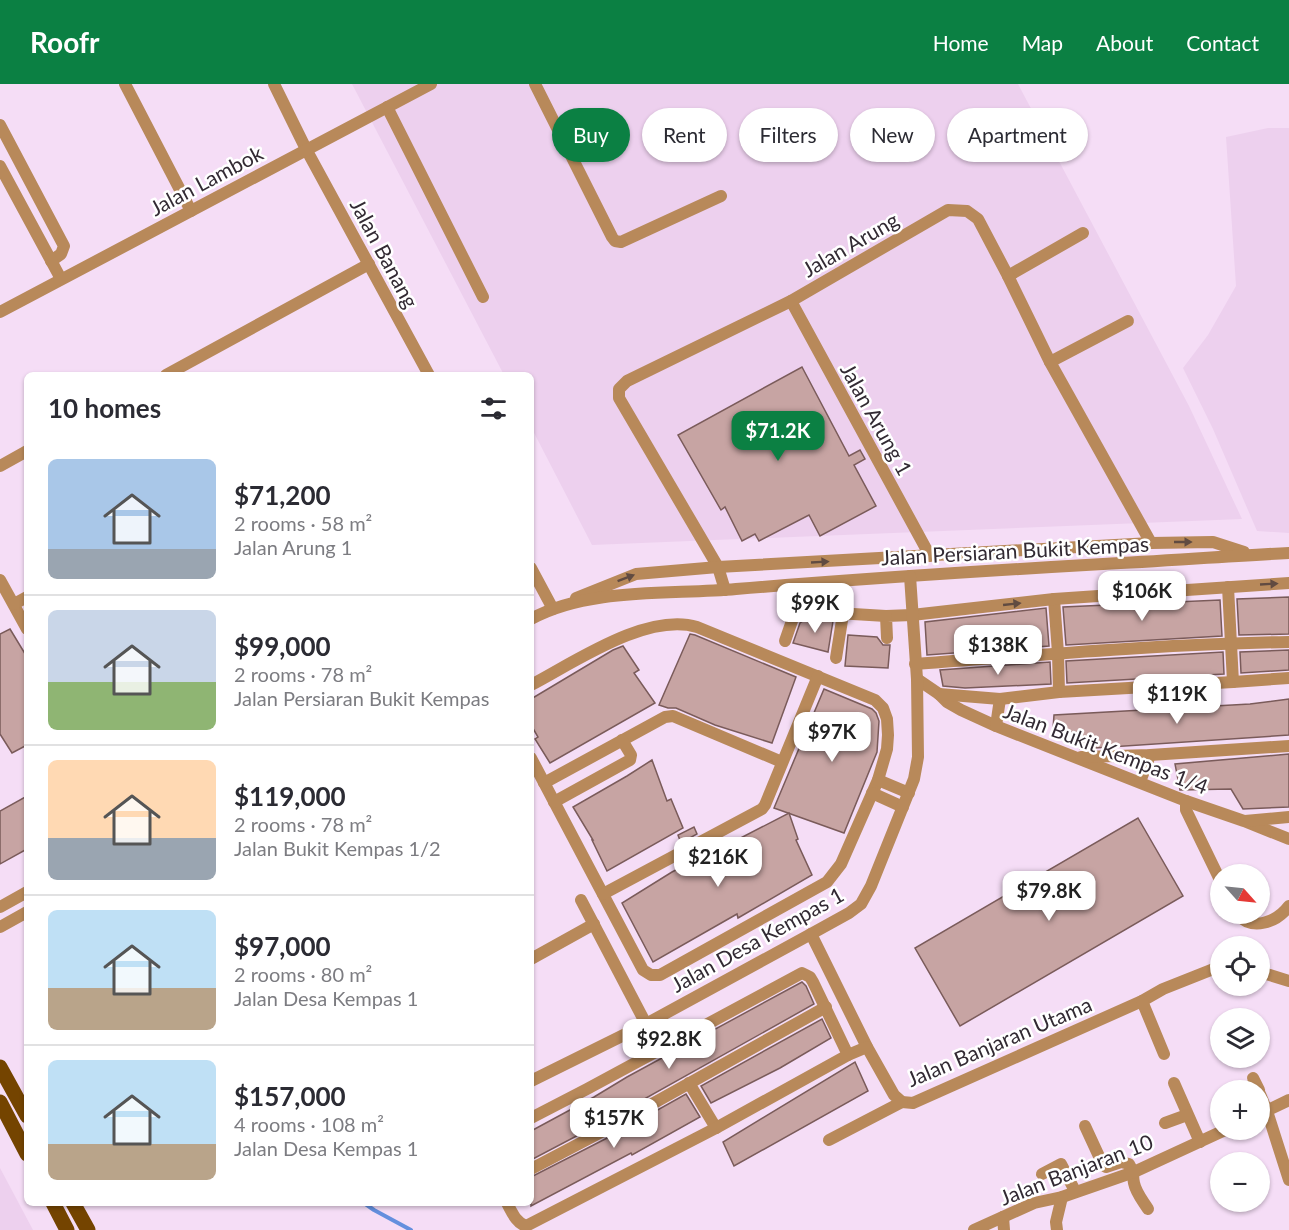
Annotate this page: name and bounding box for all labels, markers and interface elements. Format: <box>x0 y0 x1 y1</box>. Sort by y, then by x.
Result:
text: Roofr <box>30 25 99 59</box>
text: Home <box>933 30 989 55</box>
text: Map <box>1022 30 1063 55</box>
text: About <box>1096 30 1153 55</box>
text: Contact <box>1186 30 1259 55</box>
chip: Buy <box>552 108 630 162</box>
chip: Rent <box>642 108 727 162</box>
chip: Filters <box>739 108 838 162</box>
chip: New <box>850 108 935 162</box>
chip: Apartment <box>947 108 1088 162</box>
street label: Jalan Lambok <box>145 140 267 220</box>
street label: Jalan Banang <box>346 194 424 312</box>
street label: Jalan Arung <box>797 206 903 282</box>
street label: Jalan Arung 1 <box>836 359 918 479</box>
text: 10 homes <box>48 392 161 424</box>
icon: filters <box>477 392 510 425</box>
pin: $71.2K <box>729 411 827 462</box>
text: $71.2K <box>746 418 810 442</box>
text: $71,200 <box>234 479 331 511</box>
icon: home <box>96 483 168 555</box>
text: 2 rooms · 58 m² <box>234 511 372 535</box>
street label: Jalan Persiaran Bukit Kempas <box>880 531 1150 569</box>
text: Jalan Arung 1 <box>234 535 352 559</box>
one-way arrow <box>1173 537 1192 547</box>
one-way arrow <box>811 557 830 566</box>
pin: $106K <box>1100 571 1184 622</box>
one-way arrow <box>617 572 635 582</box>
text: $106K <box>1112 578 1172 602</box>
one-way arrow <box>1259 580 1278 589</box>
pin: $99K <box>779 583 851 634</box>
text: $99K <box>791 590 839 614</box>
one-way arrow <box>1002 599 1021 609</box>
pin: $138K <box>956 625 1040 676</box>
text: $99,000 <box>234 630 331 662</box>
text: $138K <box>968 632 1028 656</box>
icon: home <box>96 634 168 706</box>
text: 2 rooms · 78 m² <box>234 662 372 686</box>
pin: $119K <box>1135 674 1219 725</box>
text: $119K <box>1147 681 1207 705</box>
text: Jalan Persiaran Bukit Kempas <box>234 686 489 710</box>
street label: Jalan Bukit Kempas 1/4 <box>1000 697 1212 799</box>
pin: $97K <box>796 712 868 763</box>
text: $97K <box>808 719 856 743</box>
text: $119,000 <box>234 780 346 812</box>
icon: home <box>96 784 168 856</box>
text: 2 rooms · 78 m² <box>234 812 372 836</box>
text: Jalan Bukit Kempas 1/2 <box>234 836 441 860</box>
pin: $216K <box>676 837 760 888</box>
text: $216K <box>688 844 748 868</box>
north arrow <box>1210 864 1270 924</box>
map controls <box>1210 864 1270 1212</box>
pin: $79.8K <box>1000 871 1098 922</box>
text: $79.8K <box>1017 878 1081 902</box>
street label: Jalan Desa Kempas 1 <box>666 881 848 997</box>
text: $97,000 <box>234 930 331 962</box>
icon: home <box>96 934 168 1006</box>
button: locate <box>1210 936 1270 996</box>
text: 2 rooms · 80 m² <box>234 962 372 986</box>
text: Jalan Desa Kempas 1 <box>234 986 418 1010</box>
street label: Jalan Banjaran Utama <box>903 991 1095 1091</box>
button: layers <box>1210 1008 1270 1068</box>
pin: $92.8K <box>620 1019 718 1070</box>
text: $92.8K <box>637 1026 701 1050</box>
text: $157,000 <box>234 1080 346 1112</box>
button: + <box>1210 1080 1270 1140</box>
icon: home <box>96 1084 168 1156</box>
pin: $157K <box>572 1098 656 1149</box>
text: $157K <box>584 1105 644 1129</box>
text: 4 rooms · 108 m² <box>234 1112 384 1136</box>
street label: Jalan Banjaran 10 <box>996 1128 1156 1210</box>
text: Jalan Desa Kempas 1 <box>234 1136 418 1160</box>
button: − <box>1210 1152 1270 1212</box>

